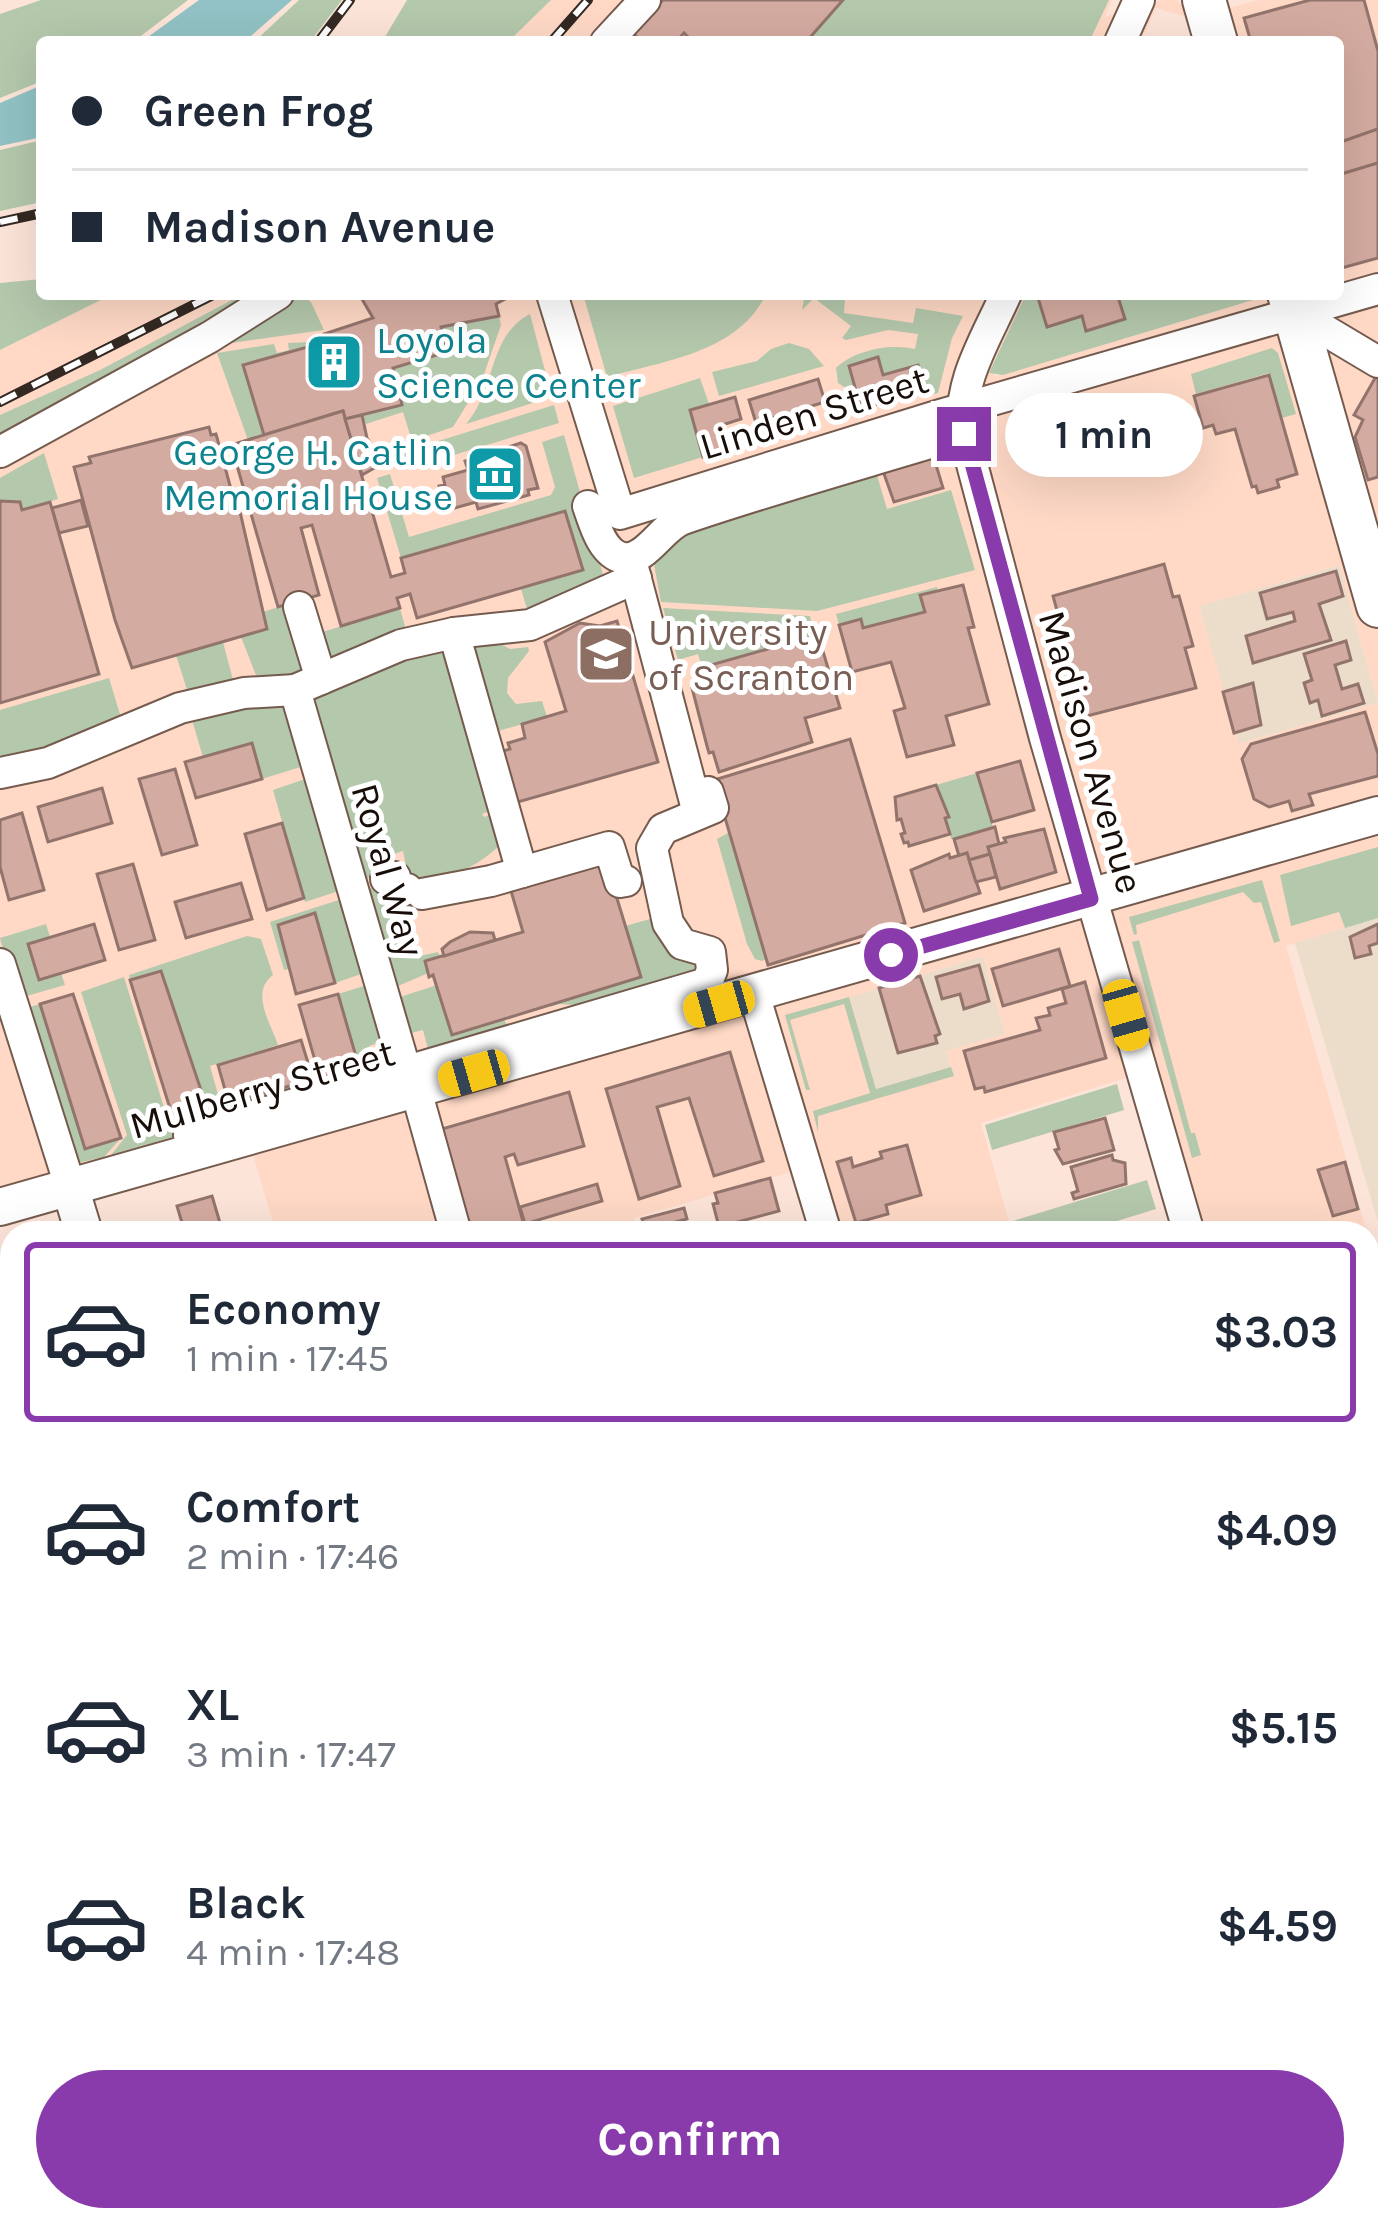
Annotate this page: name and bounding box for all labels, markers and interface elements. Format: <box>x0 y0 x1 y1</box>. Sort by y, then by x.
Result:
text: Green Frog <box>144 85 373 137</box>
text: Madison Avenue <box>144 201 495 253</box>
place label: Loyola Science Center <box>376 317 641 408</box>
building icon: Loyola Science Center <box>303 331 365 393</box>
street label: Linden Street <box>694 356 934 470</box>
callout: 1 min <box>1006 392 1204 476</box>
route end <box>937 407 991 461</box>
text: 1 min <box>1055 412 1153 458</box>
place label: George H. Catlin Memorial House <box>163 429 453 520</box>
museum icon: George H. Catlin Memorial House <box>464 443 526 505</box>
street label: Madison Avenue <box>1029 605 1153 899</box>
place label: University of Scranton <box>648 609 854 700</box>
school or university icon: University of Scranton <box>575 623 637 685</box>
street label: Royal Way <box>341 778 435 962</box>
route start <box>864 928 918 982</box>
car <box>1099 975 1153 1055</box>
car <box>679 977 759 1031</box>
street label: Mulberry Street <box>124 1029 400 1149</box>
car <box>434 1046 514 1100</box>
icon: car <box>42 1278 150 1386</box>
text: Economy <box>186 1283 381 1335</box>
text: $3.03 <box>1213 1306 1338 1358</box>
text: 1 min · 17:45 <box>186 1335 389 1381</box>
icon: car <box>42 1476 150 1584</box>
text: Comfort <box>186 1481 360 1533</box>
text: $4.09 <box>1215 1504 1338 1556</box>
text: 2 min · 17:46 <box>186 1533 399 1579</box>
icon: car <box>42 1674 150 1782</box>
text: XL <box>186 1679 239 1731</box>
text: $5.15 <box>1229 1702 1338 1754</box>
text: 3 min · 17:47 <box>186 1731 396 1777</box>
icon: car <box>42 1872 150 1980</box>
text: Black <box>186 1877 306 1929</box>
text: $4.59 <box>1217 1900 1338 1952</box>
text: 4 min · 17:48 <box>186 1929 400 1975</box>
button: Confirm <box>36 2070 1344 2208</box>

